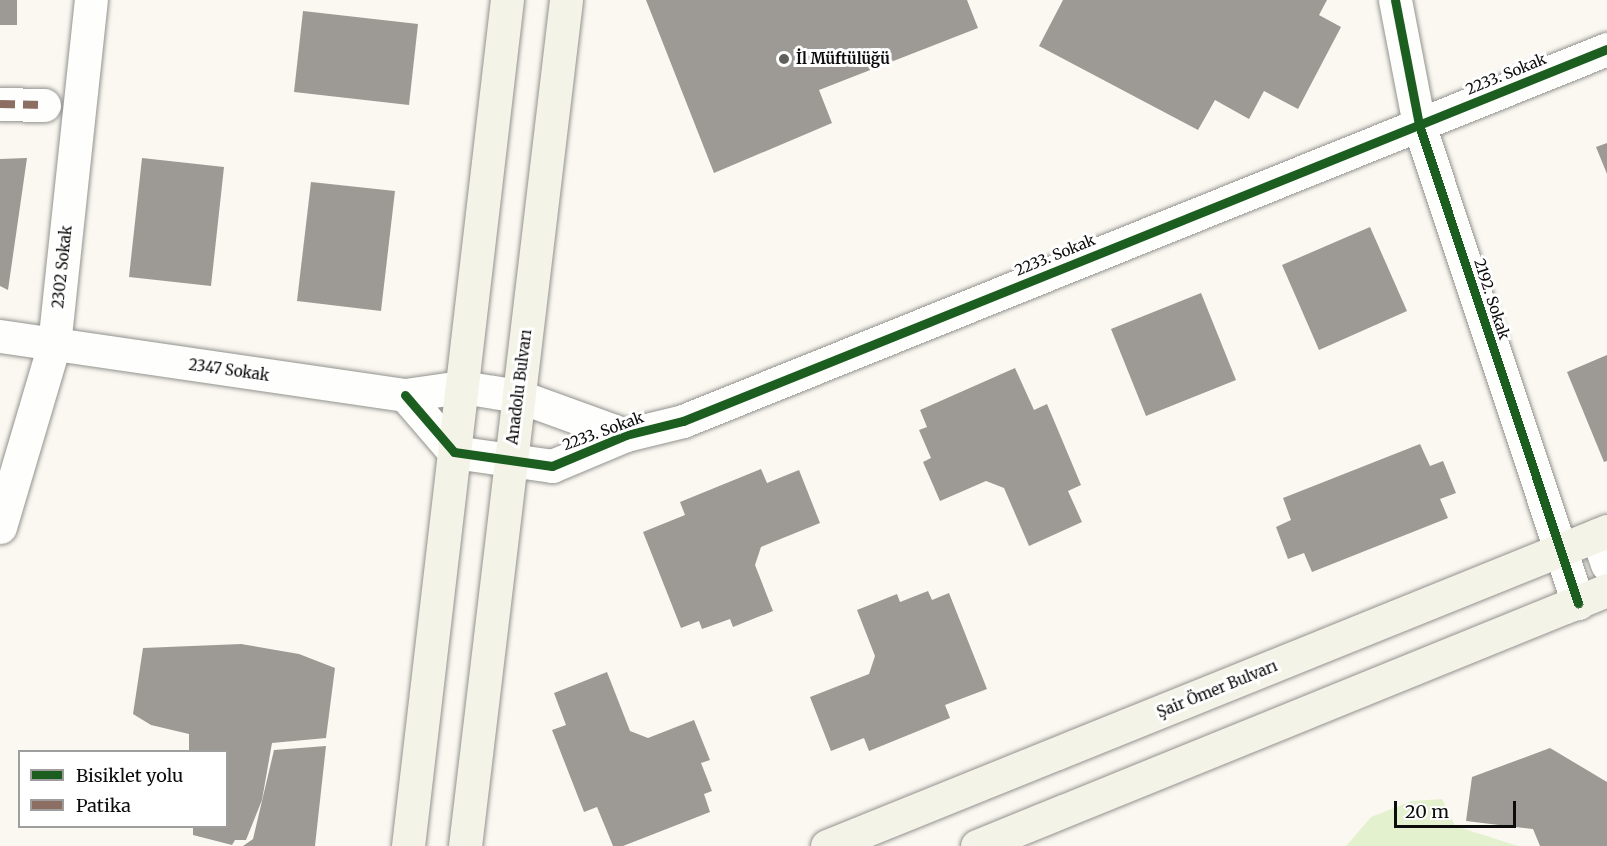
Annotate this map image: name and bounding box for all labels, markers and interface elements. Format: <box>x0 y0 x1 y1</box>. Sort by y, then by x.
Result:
place label: İl Müftülüğü <box>796 50 890 68</box>
street label: 2233. Sokak <box>1463 50 1549 98</box>
marker: İl Müftülüğü <box>777 52 791 66</box>
street label: 2302 Sokak <box>49 225 75 309</box>
street label: 2233. Sokak <box>1012 231 1098 279</box>
street label: 2192. Sokak <box>1470 256 1514 342</box>
street label: Anadolu Bulvarı <box>503 328 535 446</box>
street label: 2347 Sokak <box>187 355 271 385</box>
street label: 2233. Sokak <box>560 408 646 454</box>
street label: Şair Ömer Bulvarı <box>1154 657 1280 721</box>
legend <box>18 750 228 828</box>
text: Bisiklet yolu <box>76 764 183 787</box>
scale bar <box>1397 789 1518 827</box>
text: Patika <box>76 794 131 817</box>
text: 20 m <box>1405 800 1449 823</box>

